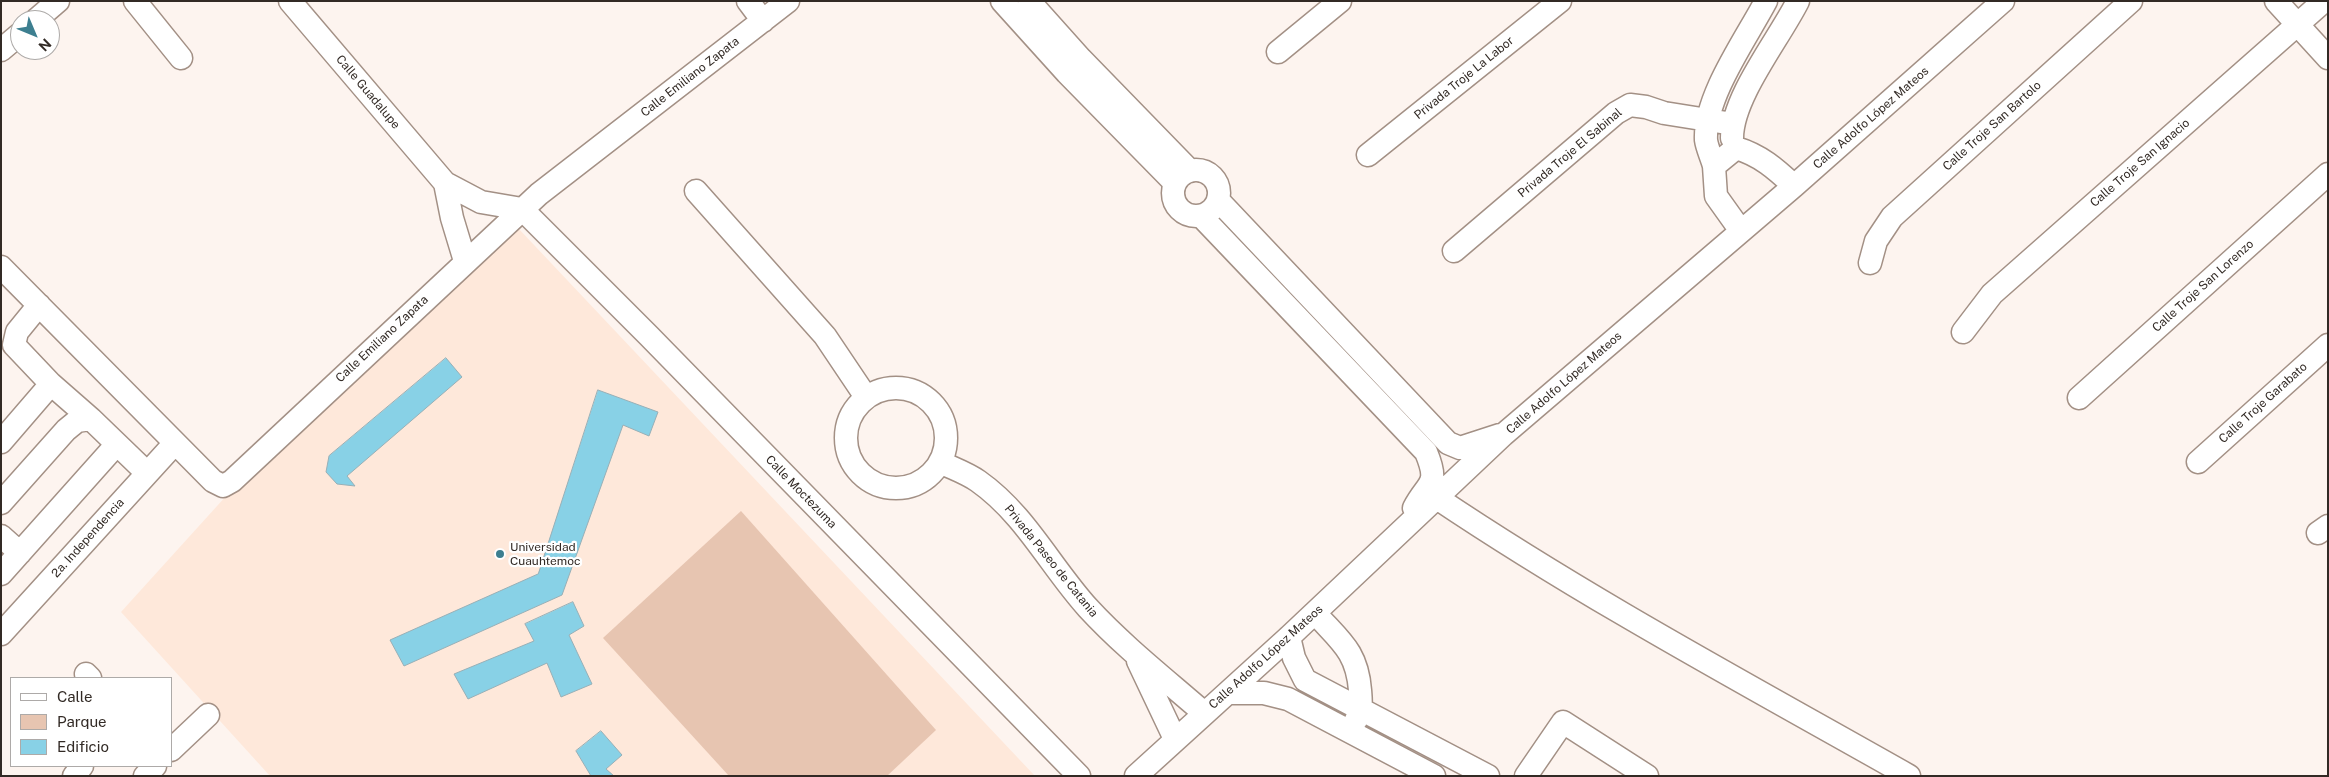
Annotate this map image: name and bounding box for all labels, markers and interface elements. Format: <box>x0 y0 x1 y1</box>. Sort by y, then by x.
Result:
north arrow <box>10 10 60 60</box>
street label: Privada Troje La Labor <box>1411 33 1517 123</box>
street label: Calle Emiliano Zapata <box>638 34 742 120</box>
text: N <box>35 35 54 54</box>
street label: Calle Guadalupe <box>333 52 403 132</box>
street label: Calle Adolfo López Mateos <box>1810 64 1932 172</box>
street label: Calle Troje San Bartolo <box>1940 78 2044 174</box>
street label: Privada Troje El Sabinal <box>1515 105 1625 201</box>
street label: Calle Troje San Ignacio <box>2087 116 2193 210</box>
street label: Calle Troje San Lorenzo <box>2149 237 2257 335</box>
street label: Calle Emiliano Zapata <box>333 293 431 385</box>
street label: Calle Adolfo López Mateos <box>1503 329 1625 437</box>
street label: Calle Troje Garabato <box>2216 360 2310 446</box>
street label: Calle Moctezuma <box>763 453 839 531</box>
street label: 2a. Independencia <box>49 495 127 581</box>
street label: Privada Paseo de Catania <box>1001 502 1101 620</box>
place label: Universidad Cuauhtemoc <box>510 540 581 568</box>
marker: Universidad Cuauhtemoc <box>494 548 506 560</box>
street label: Calle Adolfo López Mateos <box>1206 602 1326 712</box>
legend <box>10 677 172 767</box>
text: Calle <box>57 688 93 705</box>
text: Parque <box>57 713 107 730</box>
text: Edificio <box>57 738 109 755</box>

